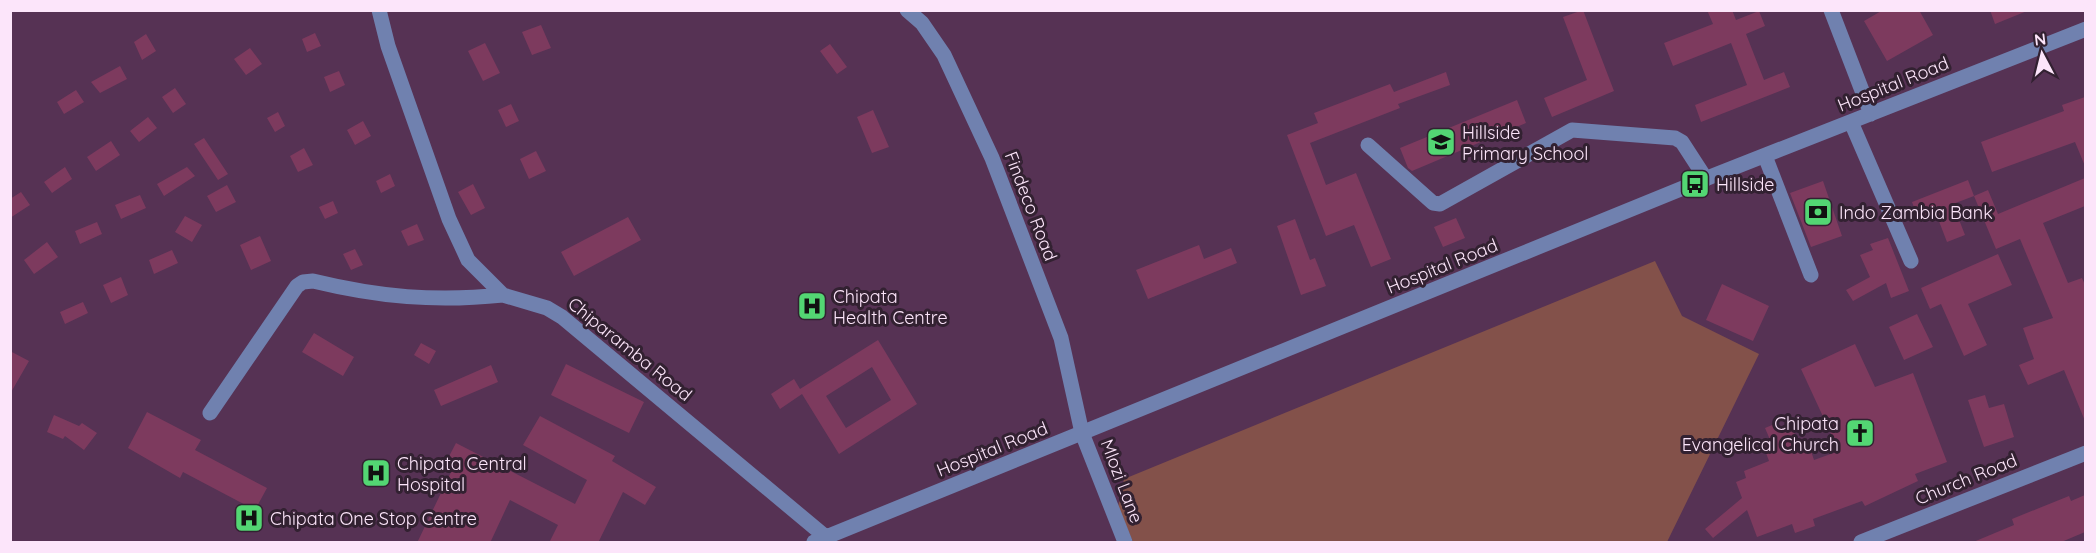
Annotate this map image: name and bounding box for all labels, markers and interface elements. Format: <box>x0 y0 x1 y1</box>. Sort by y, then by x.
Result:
north arrow <box>2012 24 2072 84</box>
text: N <box>2033 28 2047 50</box>
street label: Hospital Road <box>1834 51 1952 117</box>
place label: Hillside Primary School <box>1462 121 1588 165</box>
school or university icon: Hillside Primary School <box>1425 126 1457 158</box>
street label: Findeco Road <box>1000 148 1062 264</box>
bus stop icon: Hillside <box>1679 168 1711 200</box>
place label: Hillside <box>1716 173 1774 196</box>
bank icon: Indo Zambia Bank <box>1802 196 1834 228</box>
place label: Indo Zambia Bank <box>1839 201 1993 224</box>
street label: Hospital Road <box>1383 233 1501 299</box>
place label: Chipata Health Centre <box>833 285 948 329</box>
hospital icon: Chipata Health Centre <box>796 290 828 322</box>
street label: Chiparamba Road <box>563 292 697 406</box>
place label: Chipata Evangelical Church <box>1682 412 1839 456</box>
street label: Hospital Road <box>933 416 1051 482</box>
church icon: Chipata Evangelical Church <box>1844 417 1876 449</box>
street label: Mlozi Lane <box>1095 436 1149 526</box>
street label: Church Road <box>1912 448 2020 510</box>
place label: Chipata Central Hospital <box>397 452 527 496</box>
hospital icon: Chipata Central Hospital <box>360 457 392 489</box>
hospital icon: Chipata One Stop Centre <box>233 502 265 534</box>
place label: Chipata One Stop Centre <box>270 507 477 530</box>

